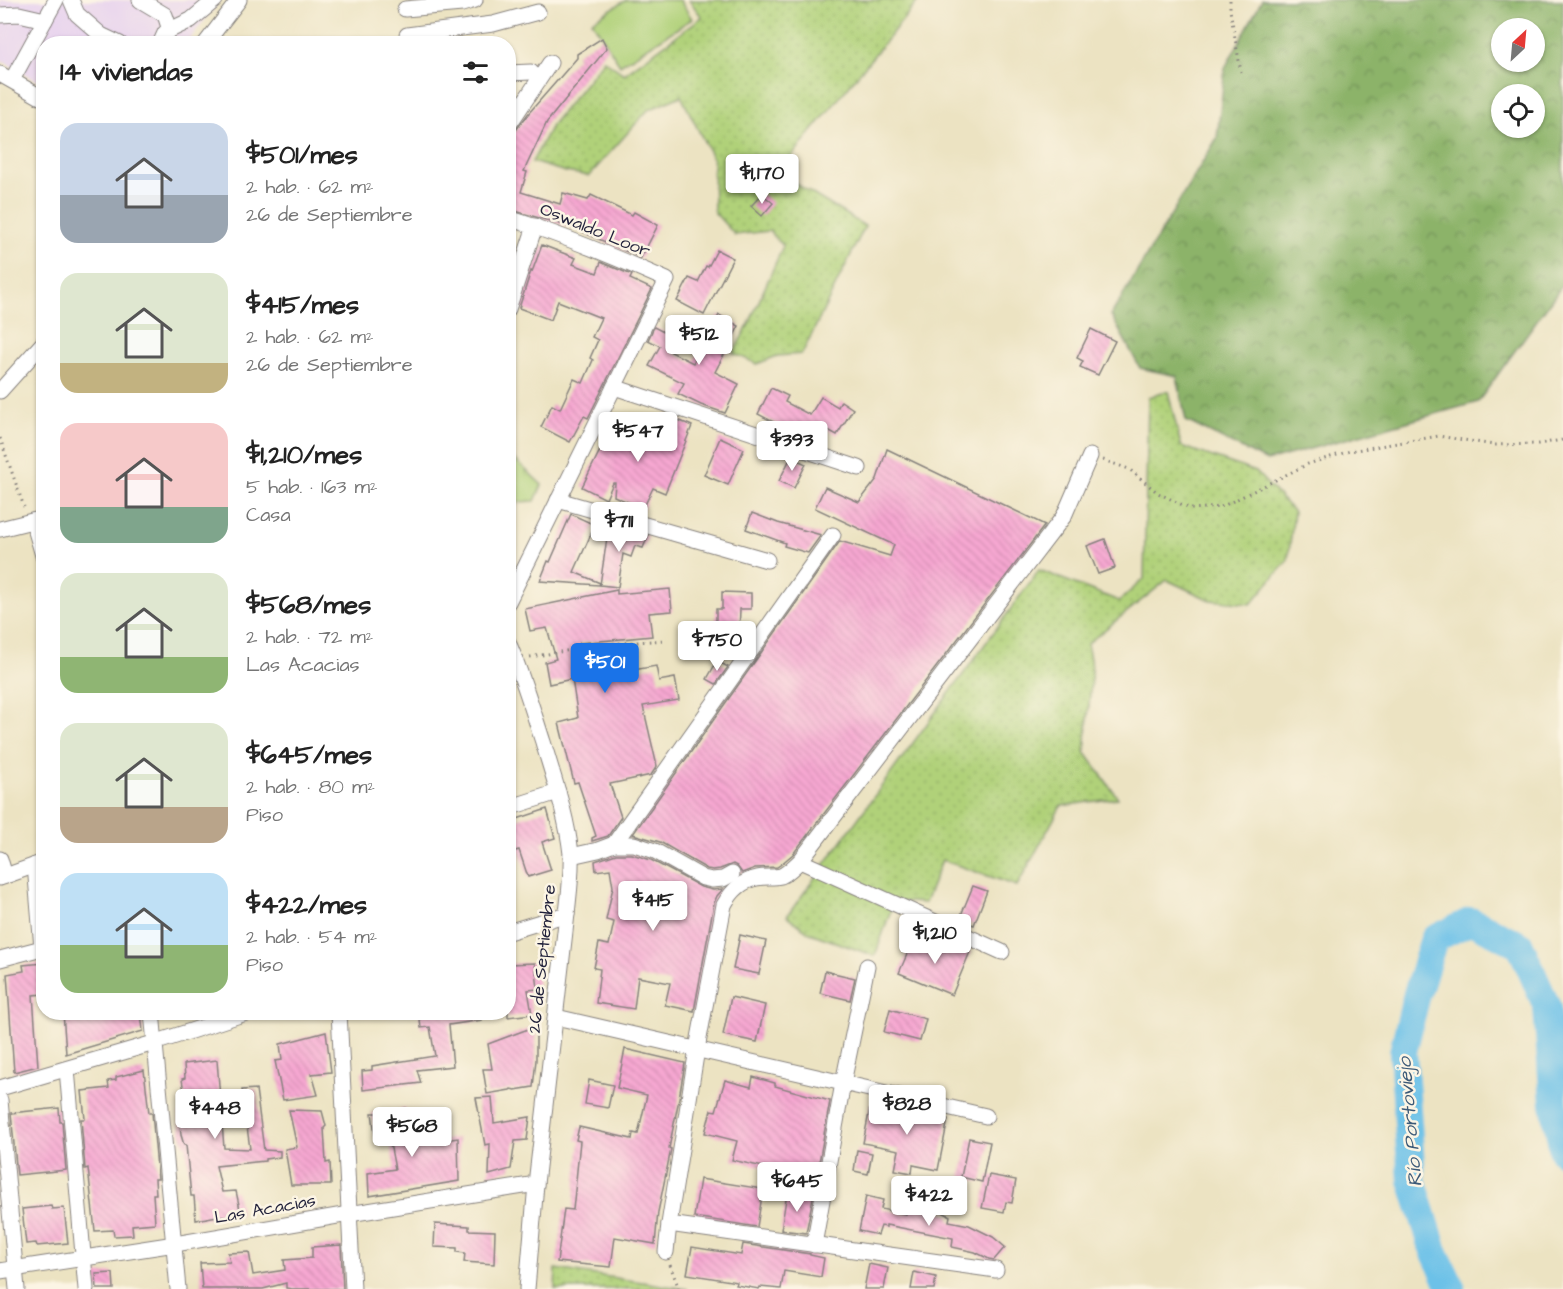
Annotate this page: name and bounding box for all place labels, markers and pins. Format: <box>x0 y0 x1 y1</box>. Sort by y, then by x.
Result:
pin: $1,170 <box>713 154 811 205</box>
pin: $512 <box>663 315 735 366</box>
pin: $547 <box>602 412 674 463</box>
pin: $393 <box>756 421 828 472</box>
pin: $711 <box>583 502 655 553</box>
pin: $750 <box>681 621 753 672</box>
pin: $501 <box>569 643 641 694</box>
pin: $415 <box>617 881 689 932</box>
pin: $1,210 <box>886 914 984 965</box>
pin: $828 <box>871 1085 943 1136</box>
pin: $448 <box>179 1089 251 1140</box>
pin: $568 <box>376 1107 448 1158</box>
pin: $645 <box>761 1162 833 1213</box>
pin: $422 <box>893 1176 965 1227</box>

